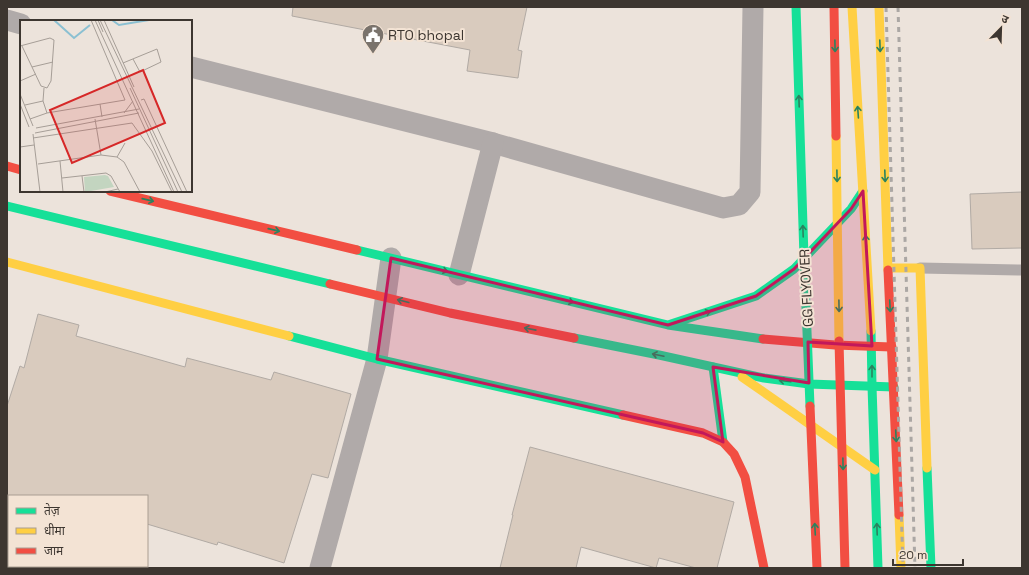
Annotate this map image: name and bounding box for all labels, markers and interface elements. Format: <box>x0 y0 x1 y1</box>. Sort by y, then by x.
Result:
north arrow <box>981 8 1021 48</box>
text: उ <box>999 11 1011 27</box>
inset map <box>20 20 192 192</box>
public building icon: RTO bhopal <box>360 22 386 55</box>
place label: RTO bhopal <box>388 26 464 44</box>
one-way arrow <box>831 39 839 52</box>
one-way arrow <box>876 39 884 52</box>
one-way arrow <box>795 95 803 108</box>
one-way arrow <box>855 106 862 119</box>
one-way arrow <box>833 169 841 182</box>
one-way arrow <box>881 169 888 182</box>
one-way arrow <box>141 197 154 204</box>
one-way arrow <box>799 225 807 238</box>
one-way arrow <box>268 227 281 235</box>
one-way arrow <box>863 235 870 248</box>
street label: GG FLYOVER <box>795 248 817 328</box>
one-way arrow <box>435 267 448 275</box>
one-way arrow <box>397 297 410 305</box>
one-way arrow <box>561 298 574 305</box>
one-way arrow <box>835 299 843 312</box>
one-way arrow <box>887 299 894 312</box>
one-way arrow <box>698 309 711 316</box>
one-way arrow <box>524 324 537 332</box>
one-way arrow <box>651 350 664 358</box>
one-way arrow <box>868 365 876 378</box>
one-way arrow <box>779 377 792 384</box>
one-way arrow <box>892 429 900 442</box>
one-way arrow <box>839 457 846 470</box>
legend <box>8 495 148 567</box>
text: तेज़ <box>44 503 61 519</box>
text: धीमा <box>44 523 66 539</box>
one-way arrow <box>812 523 819 536</box>
one-way arrow <box>873 523 881 536</box>
scale bar <box>893 541 963 567</box>
text: जाम <box>44 543 64 559</box>
text: 20 m <box>899 547 927 563</box>

